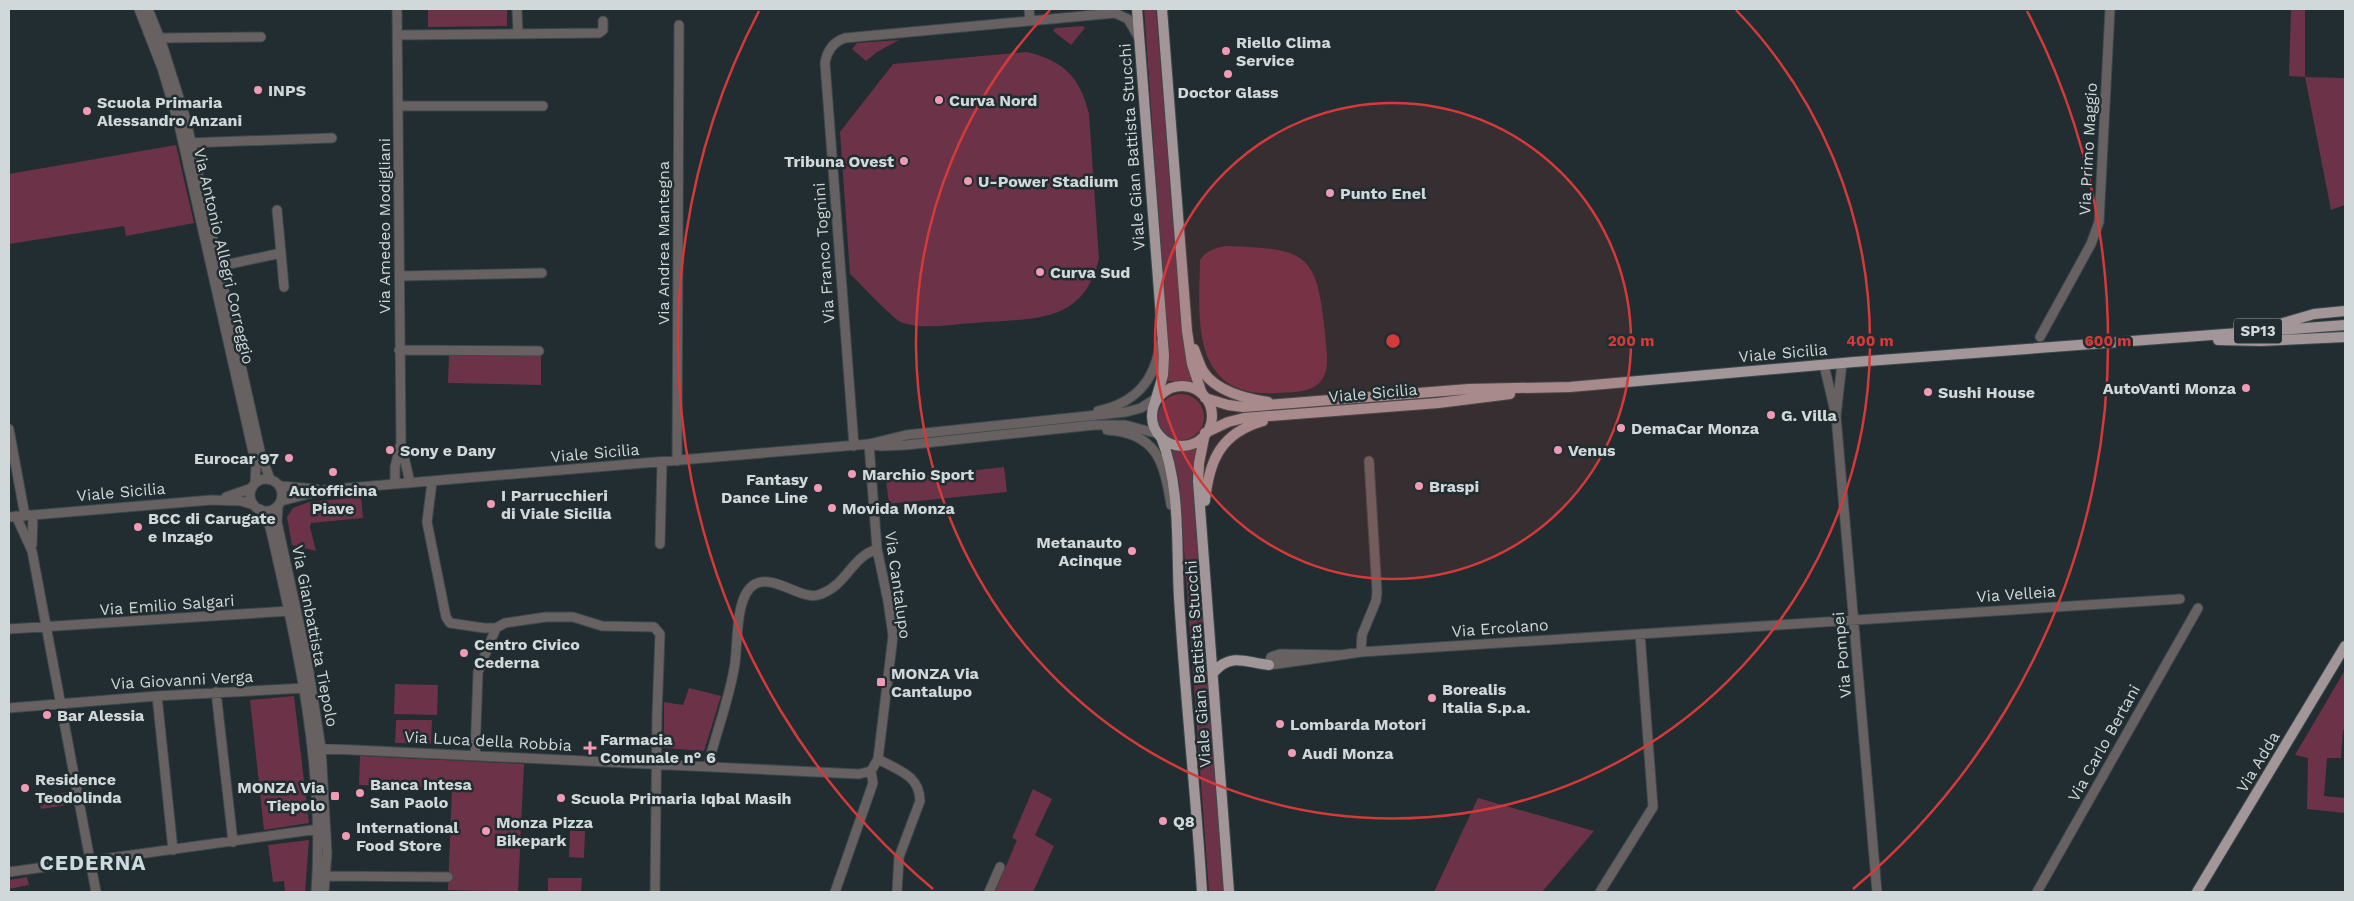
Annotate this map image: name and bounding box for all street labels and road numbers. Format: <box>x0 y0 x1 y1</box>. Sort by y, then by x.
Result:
street label: Viale Gian Battista Stucchi <box>1115 43 1149 251</box>
street label: Via Primo Maggio <box>2075 82 2101 216</box>
street label: Via Amedeo Modigliani <box>375 138 394 314</box>
street label: Via Antonio Allegri Correggio <box>190 146 258 366</box>
street label: Via Andrea Mantegna <box>654 161 673 325</box>
street label: Via Franco Tognini <box>810 182 838 324</box>
road number: SP13 <box>2234 318 2282 344</box>
street label: Viale Sicilia <box>1738 340 1828 366</box>
street label: Viale Sicilia <box>1328 380 1418 406</box>
street label: Viale Sicilia <box>550 440 640 466</box>
street label: Viale Sicilia <box>76 479 166 505</box>
street label: Via Cantalupo <box>881 530 915 640</box>
street label: Via Gianbattista Tiepolo <box>288 543 342 729</box>
street label: Viale Gian Battista Stucchi <box>1181 560 1215 768</box>
street label: Via Velleia <box>1976 582 2056 606</box>
street label: Via Emilio Salgari <box>99 591 235 619</box>
street label: Via Pompei <box>1829 611 1855 699</box>
street label: Via Ercolano <box>1451 615 1549 641</box>
street label: Via Giovanni Verga <box>110 667 254 693</box>
street label: Via Carlo Bertani <box>2064 681 2144 805</box>
street label: Via Luca della Robbia <box>404 727 572 755</box>
street label: Via Adda <box>2232 728 2284 796</box>

